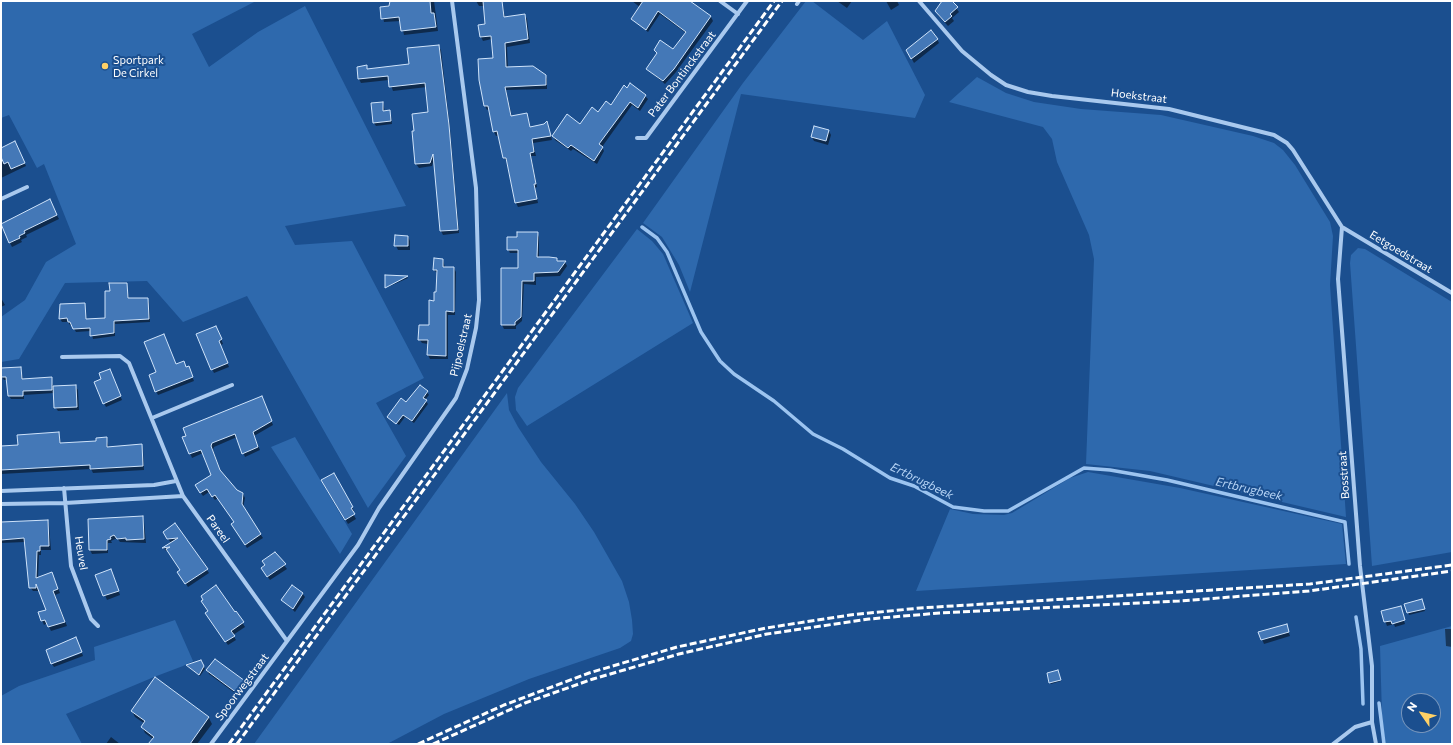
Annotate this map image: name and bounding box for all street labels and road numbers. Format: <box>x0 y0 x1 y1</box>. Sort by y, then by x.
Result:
street label: Pater Bontinckstraat <box>645 28 719 120</box>
street label: Hoekstraat <box>1110 86 1168 106</box>
street label: Eetgoedstraat <box>1367 228 1435 276</box>
street label: Pijpoelstraat <box>447 312 475 378</box>
street label: Bosstraat <box>1336 450 1352 500</box>
street label: Pareel <box>204 512 232 546</box>
street label: Heuvel <box>72 535 90 571</box>
street label: Spoorwegstraat <box>212 651 272 723</box>

